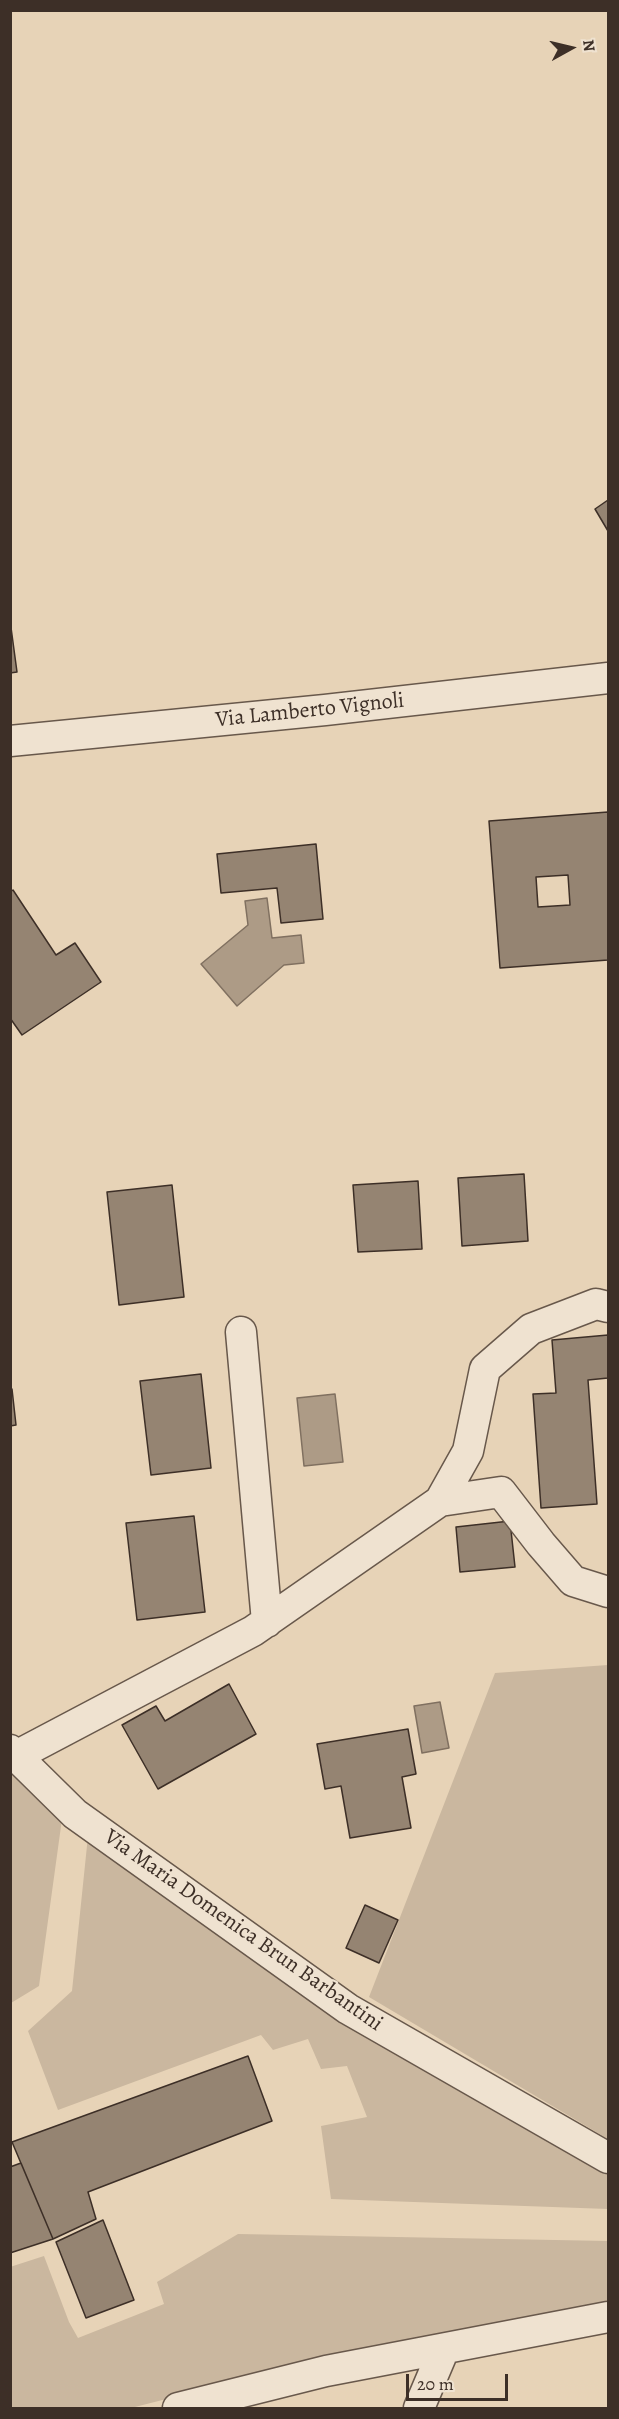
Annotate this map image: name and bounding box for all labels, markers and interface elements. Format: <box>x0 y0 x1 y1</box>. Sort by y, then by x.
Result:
north arrow <box>541 18 601 78</box>
text: N <box>577 38 601 53</box>
street label: Via Lamberto Vignoli <box>214 688 406 734</box>
street label: Via Maria Domenica Brun Barbantini <box>98 1824 388 2038</box>
scale bar <box>409 2362 511 2400</box>
text: 20 m <box>417 2372 454 2396</box>

